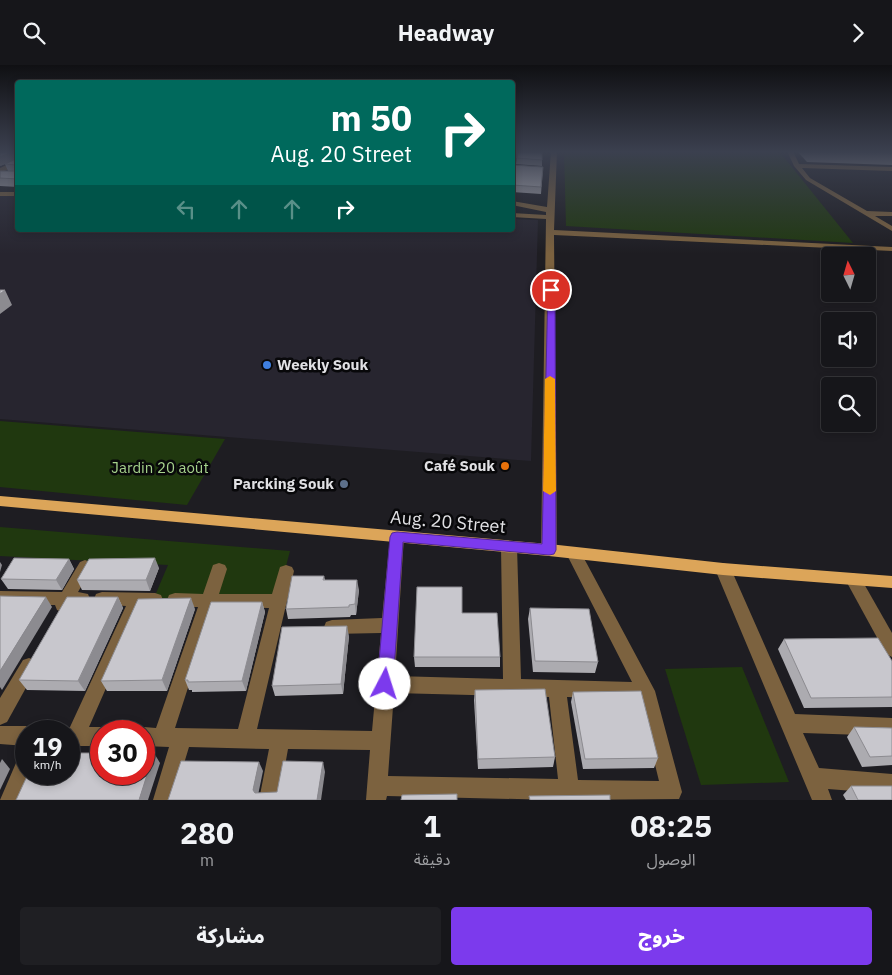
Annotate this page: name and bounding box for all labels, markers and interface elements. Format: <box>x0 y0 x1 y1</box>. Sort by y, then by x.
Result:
text: Headway <box>398 18 494 47</box>
icon: search <box>20 19 48 47</box>
icon: forward <box>844 19 872 47</box>
text: 50 m <box>330 95 412 141</box>
icon: right <box>430 100 495 165</box>
text: Aug. 20 Street <box>270 139 412 168</box>
icon: left <box>172 195 200 223</box>
icon: ahead <box>225 195 253 223</box>
icon: ahead <box>278 195 306 223</box>
icon: right <box>331 195 359 223</box>
north arrow <box>821 247 876 303</box>
map controls <box>821 247 876 432</box>
pin <box>530 269 572 311</box>
icon: arrive <box>537 276 565 304</box>
button: sound <box>821 312 876 367</box>
place label: Weekly Souk <box>277 355 369 374</box>
marker: Weekly Souk <box>261 359 273 371</box>
button: search <box>821 377 876 432</box>
place label: Café Souk <box>424 456 495 475</box>
park label: Jardin 20 août <box>111 458 209 477</box>
marker: Café Souk <box>499 460 511 472</box>
place label: Parcking Souk <box>233 474 334 493</box>
marker: Parcking Souk <box>338 478 350 490</box>
street label: Aug. 20 Street <box>389 505 507 538</box>
position arrow <box>358 657 410 709</box>
speed limit sign: 30 <box>90 720 155 785</box>
text: 19 <box>32 730 63 763</box>
text: km/h <box>33 757 62 772</box>
text: 1 <box>423 806 441 845</box>
text: 08:25 <box>630 806 712 845</box>
text: 280 <box>180 813 234 852</box>
text: دقيقة <box>414 849 450 869</box>
text: الوصول <box>647 849 695 869</box>
text: m <box>200 850 214 870</box>
button: مشاركة <box>20 907 441 965</box>
button: خروج <box>451 907 872 965</box>

